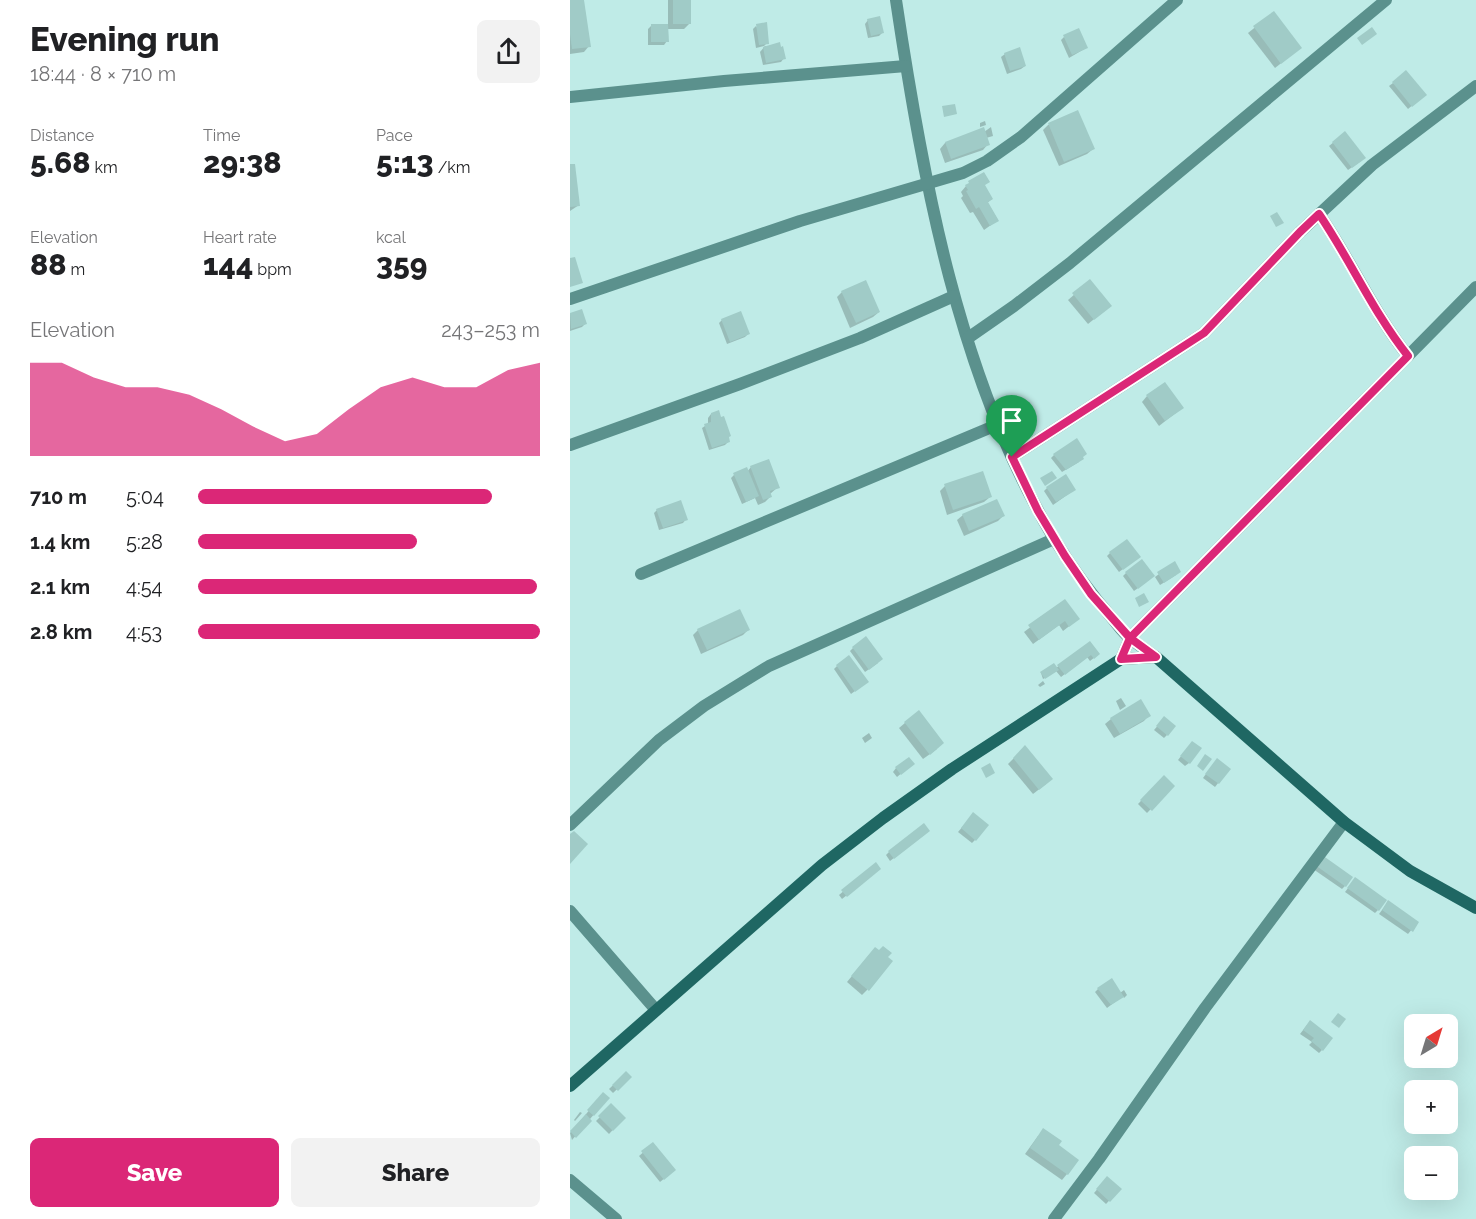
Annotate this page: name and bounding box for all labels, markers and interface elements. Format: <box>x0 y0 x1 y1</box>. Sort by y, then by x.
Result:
text: Evening run <box>30 20 220 59</box>
button: share <box>477 20 540 83</box>
text: 18:44 · 8 × 710 m <box>30 62 176 86</box>
text: Distance <box>30 126 94 145</box>
text: Time <box>203 126 240 145</box>
text: Pace <box>376 126 413 145</box>
text: 5.68 <box>30 145 90 180</box>
text: 29:38 <box>203 145 282 180</box>
text: 5:13 <box>376 145 434 180</box>
text: km <box>90 158 118 177</box>
text: /km <box>434 158 471 177</box>
text: Elevation <box>30 228 98 247</box>
text: Heart rate <box>203 228 277 247</box>
text: kcal <box>376 228 406 247</box>
text: 88 <box>30 247 66 282</box>
text: 144 <box>203 247 253 282</box>
text: 359 <box>376 247 427 282</box>
text: m <box>66 260 85 279</box>
text: bpm <box>253 260 292 279</box>
text: Elevation <box>30 318 115 342</box>
text: 243–253 m <box>441 318 540 342</box>
pin <box>986 395 1037 457</box>
icon: arrive <box>995 404 1028 437</box>
text: 710 m <box>30 485 87 509</box>
text: 5:04 <box>126 485 164 509</box>
text: 1.4 km <box>30 530 90 554</box>
text: 5:28 <box>126 530 163 554</box>
text: 2.1 km <box>30 575 90 599</box>
text: 4:54 <box>126 575 163 599</box>
text: 2.8 km <box>30 620 92 644</box>
text: 4:53 <box>126 620 162 644</box>
north arrow <box>1404 1014 1458 1068</box>
map controls <box>1404 1014 1458 1200</box>
button: + <box>1404 1080 1458 1134</box>
button: Save <box>30 1138 279 1207</box>
button: Share <box>291 1138 540 1207</box>
button: − <box>1404 1146 1458 1200</box>

